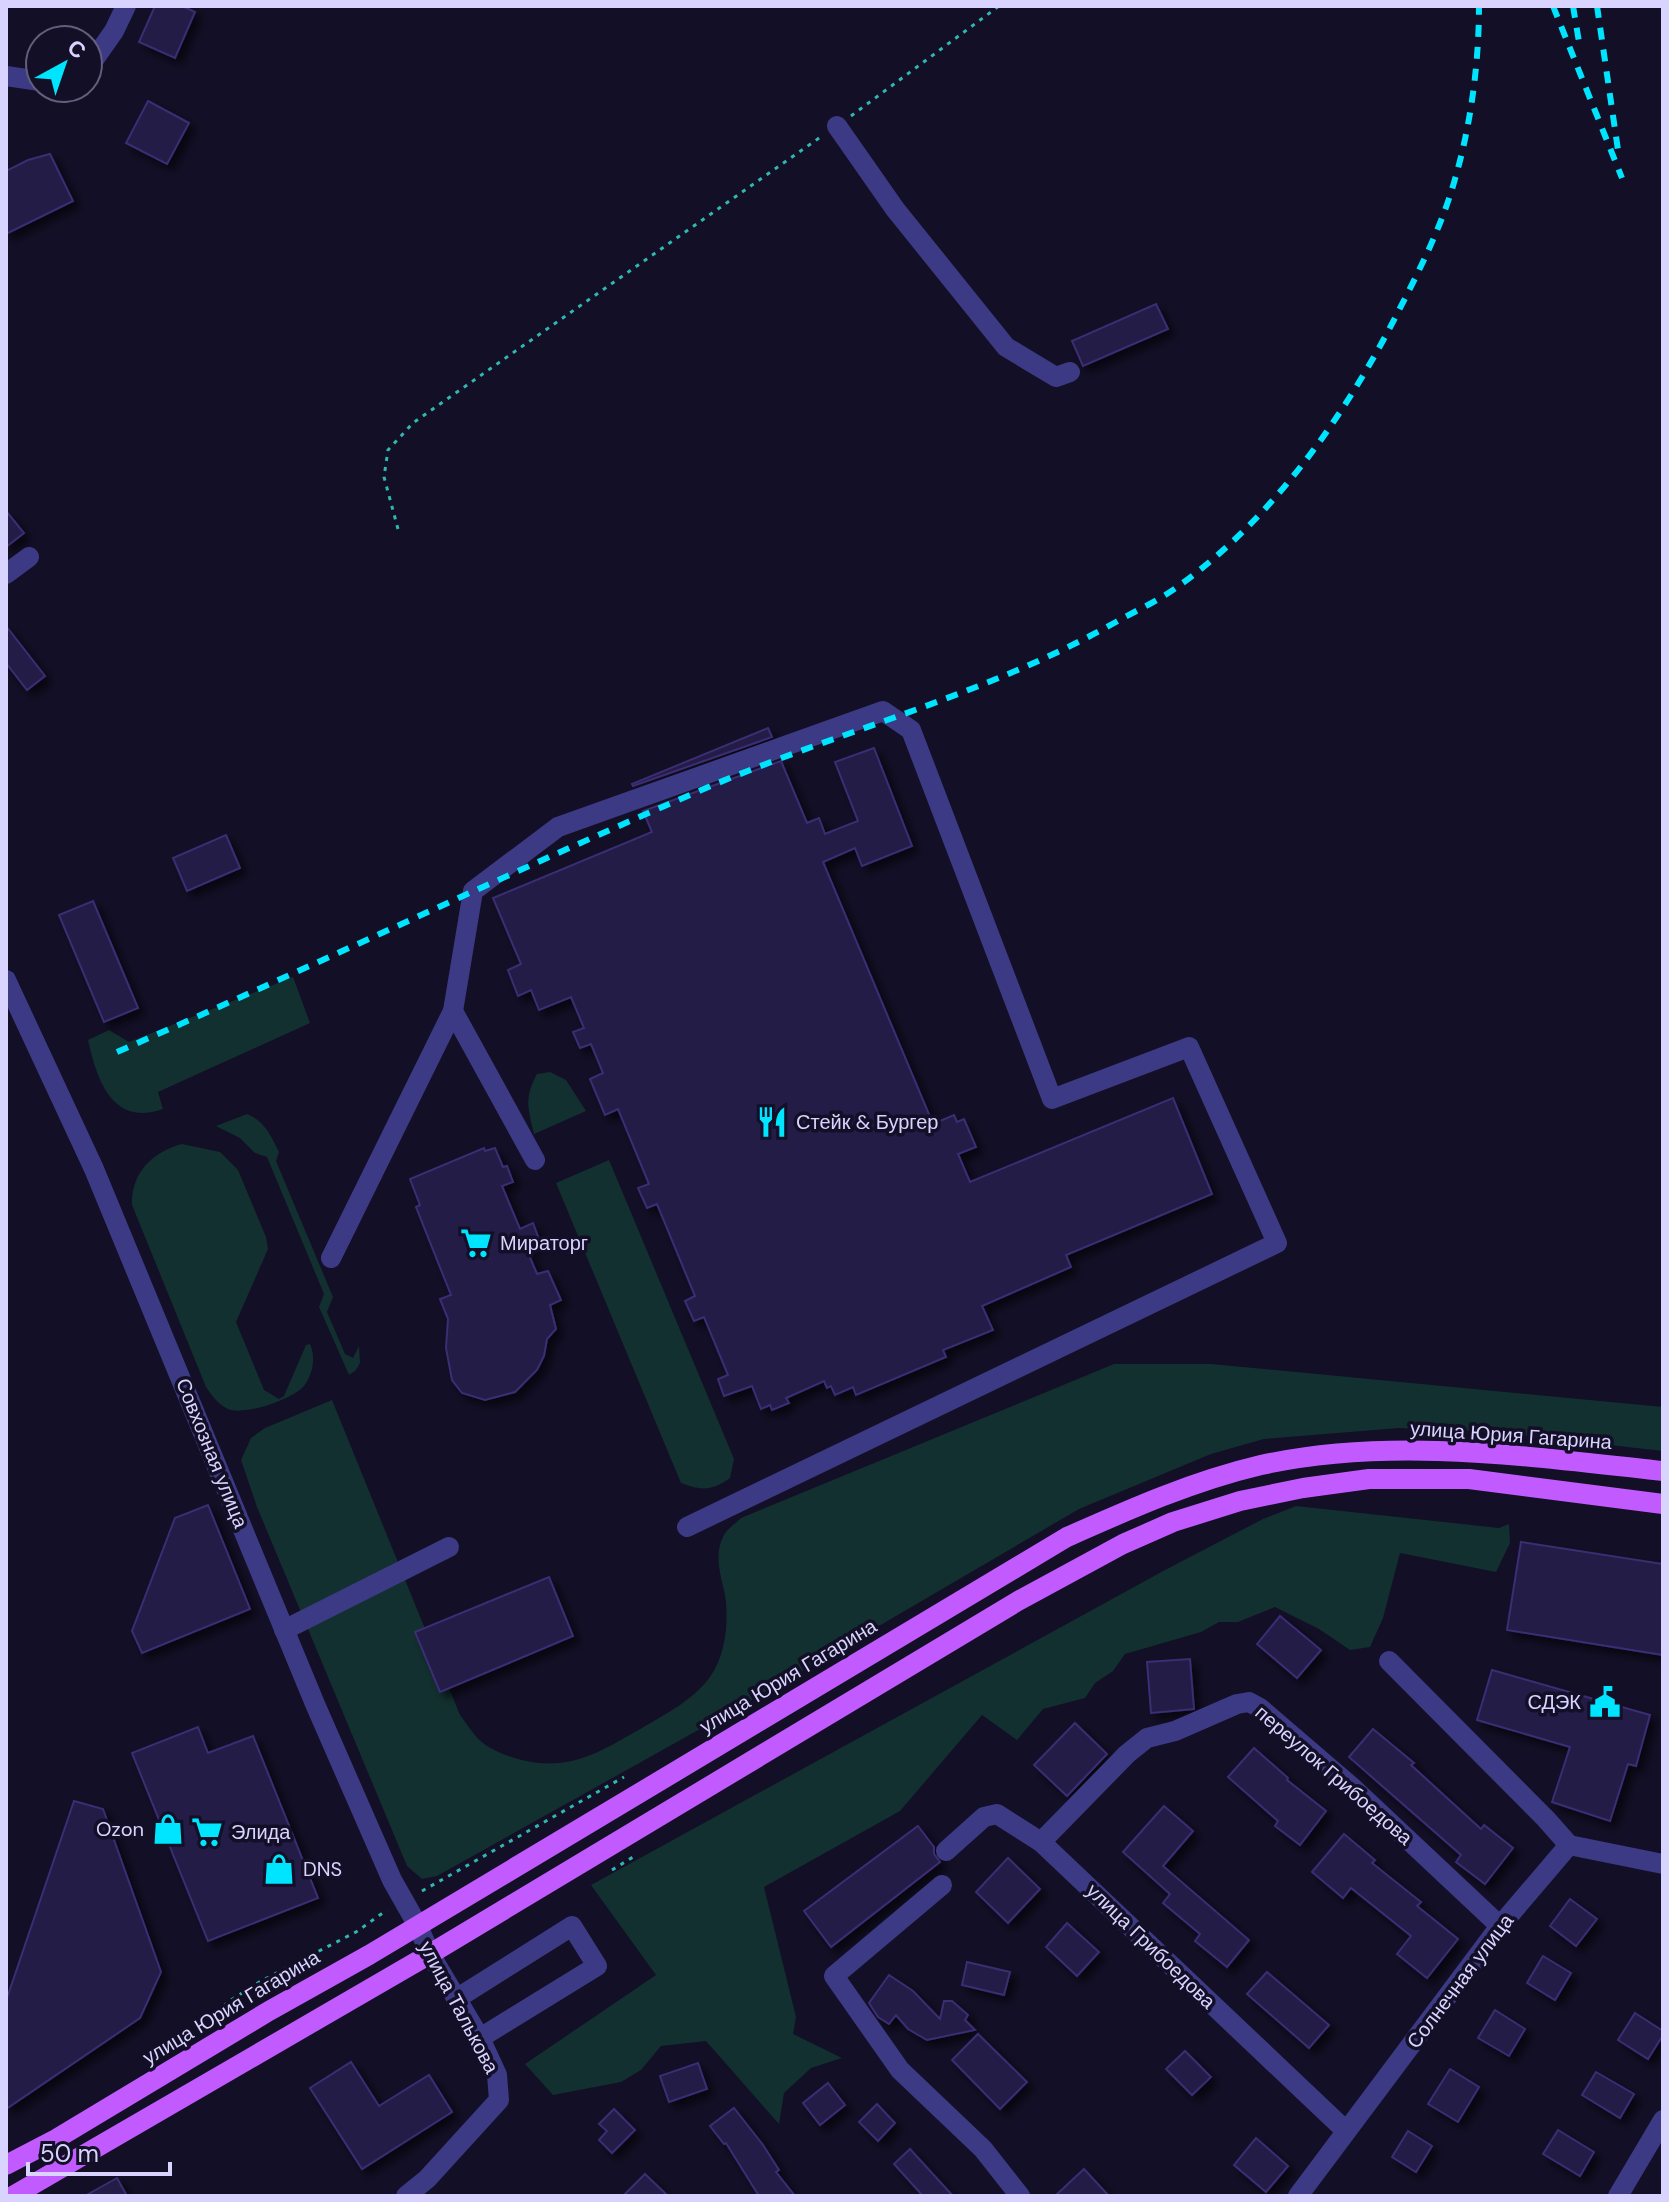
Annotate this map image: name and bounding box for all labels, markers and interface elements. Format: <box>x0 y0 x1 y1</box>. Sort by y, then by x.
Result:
north arrow <box>24 24 104 104</box>
text: С <box>61 33 92 65</box>
restaurant icon: Стейк & Бургер <box>755 1105 789 1139</box>
place label: Стейк & Бургер <box>796 1109 938 1135</box>
supermarket icon: Мираторг <box>459 1226 493 1260</box>
place label: Мираторг <box>500 1230 588 1256</box>
street label: Совхозная улица <box>170 1374 254 1533</box>
street label: улица Юрия Гагарина <box>1409 1415 1614 1455</box>
street label: улица Юрия Гагарина <box>695 1612 882 1739</box>
public building icon: СДЭК <box>1588 1685 1622 1719</box>
place label: СДЭК <box>1527 1689 1581 1715</box>
street label: переулок Грибоедова <box>1250 1700 1419 1851</box>
shop icon: Ozon <box>151 1812 185 1846</box>
supermarket icon: Элида <box>190 1815 224 1849</box>
place label: Ozon <box>96 1816 144 1842</box>
place label: Элида <box>231 1819 291 1845</box>
shop icon: DNS <box>262 1852 296 1886</box>
place label: DNS <box>303 1856 342 1882</box>
street label: улица Грибоедова <box>1081 1878 1222 2015</box>
street label: Солнечная улица <box>1401 1908 1520 2054</box>
street label: улица Талькова <box>413 1936 505 2079</box>
street label: улица Юрия Гагарина <box>138 1943 325 2070</box>
scale bar <box>28 2126 170 2176</box>
text: 50 m <box>40 2138 99 2169</box>

